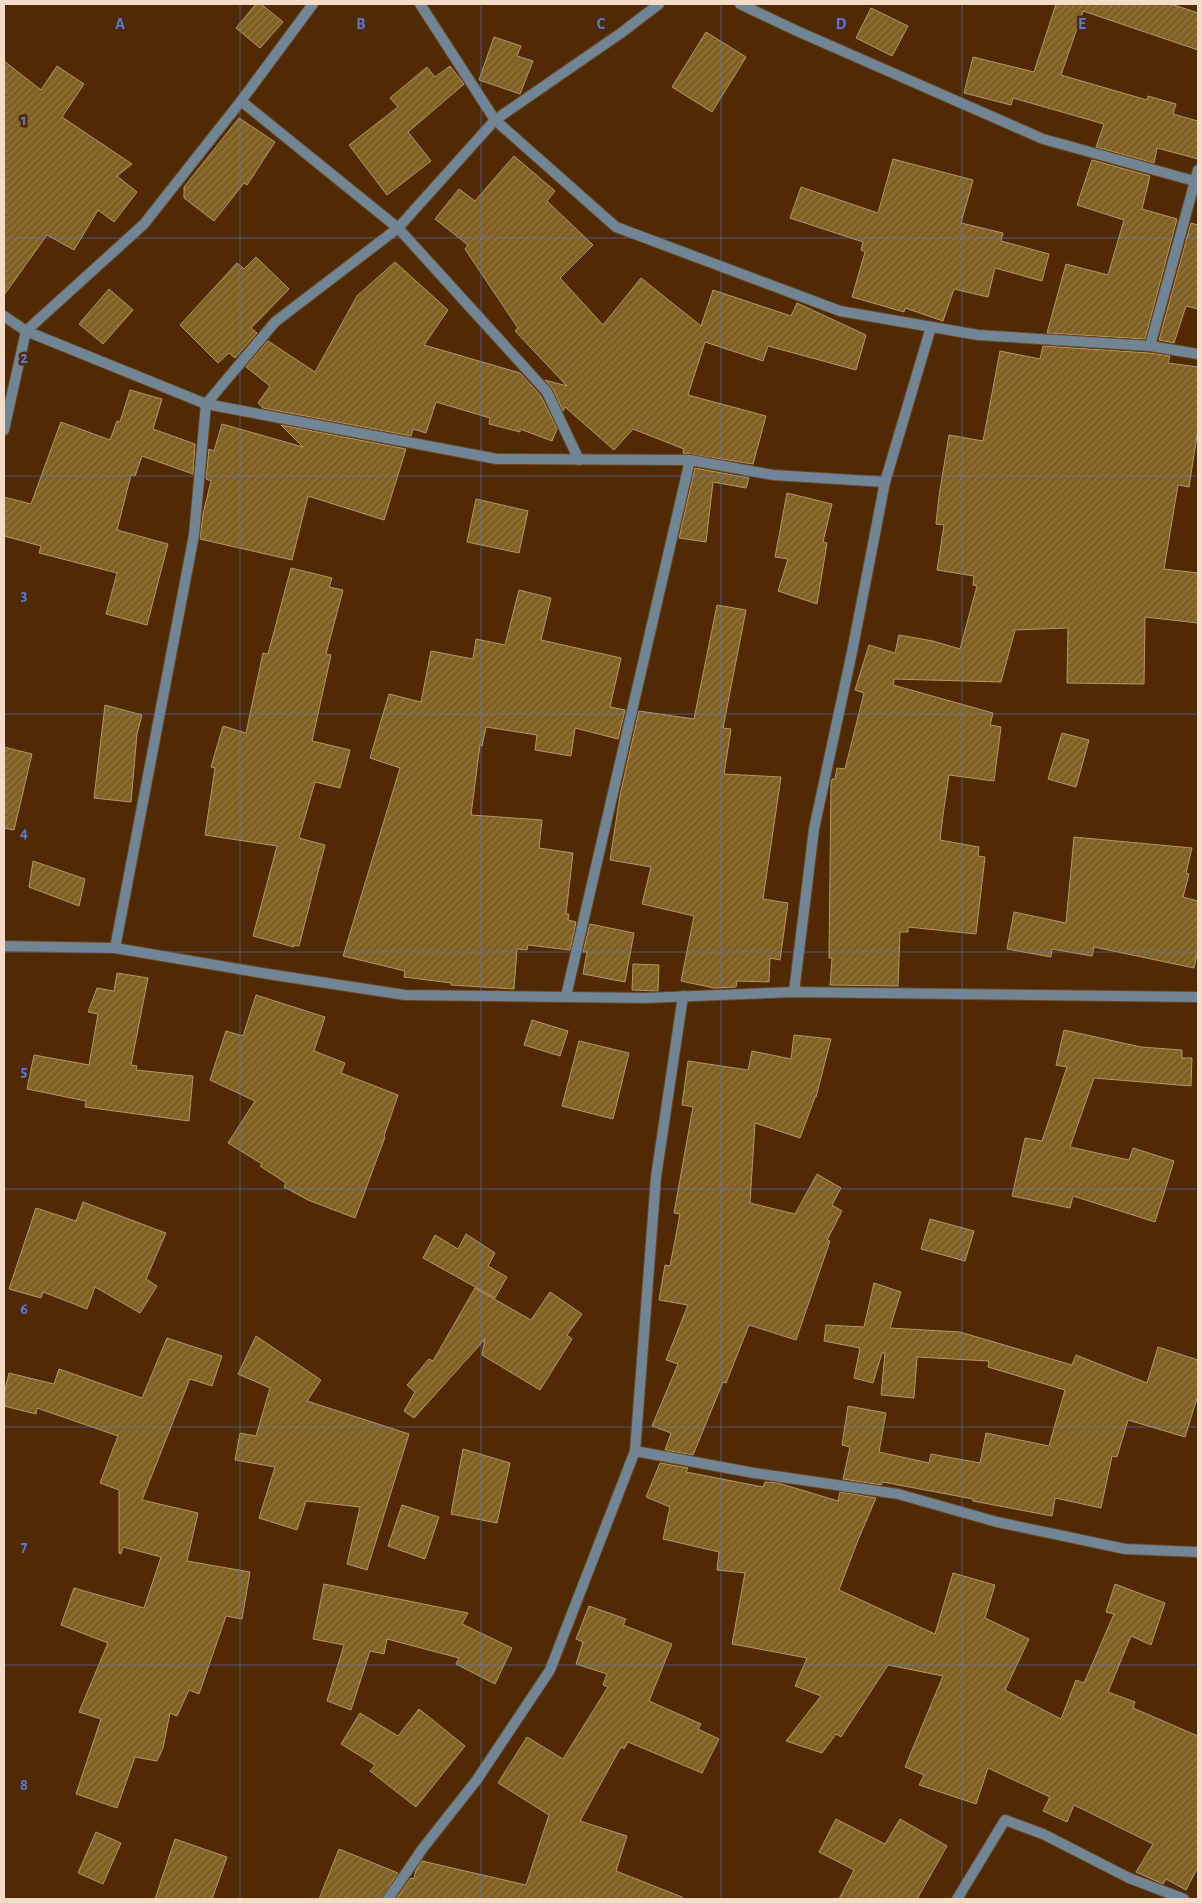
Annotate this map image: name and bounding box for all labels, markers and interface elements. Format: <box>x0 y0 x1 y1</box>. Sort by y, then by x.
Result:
text: A <box>115 16 125 32</box>
text: B <box>356 16 366 32</box>
text: C <box>597 16 606 32</box>
text: D <box>836 16 847 32</box>
text: E <box>1078 16 1086 32</box>
text: 1 <box>21 112 27 128</box>
text: 2 <box>20 350 28 366</box>
text: 3 <box>21 587 28 603</box>
text: 4 <box>20 825 28 841</box>
text: 5 <box>21 1063 28 1079</box>
text: 6 <box>20 1301 28 1317</box>
text: 7 <box>21 1539 28 1555</box>
text: 8 <box>20 1777 28 1793</box>

